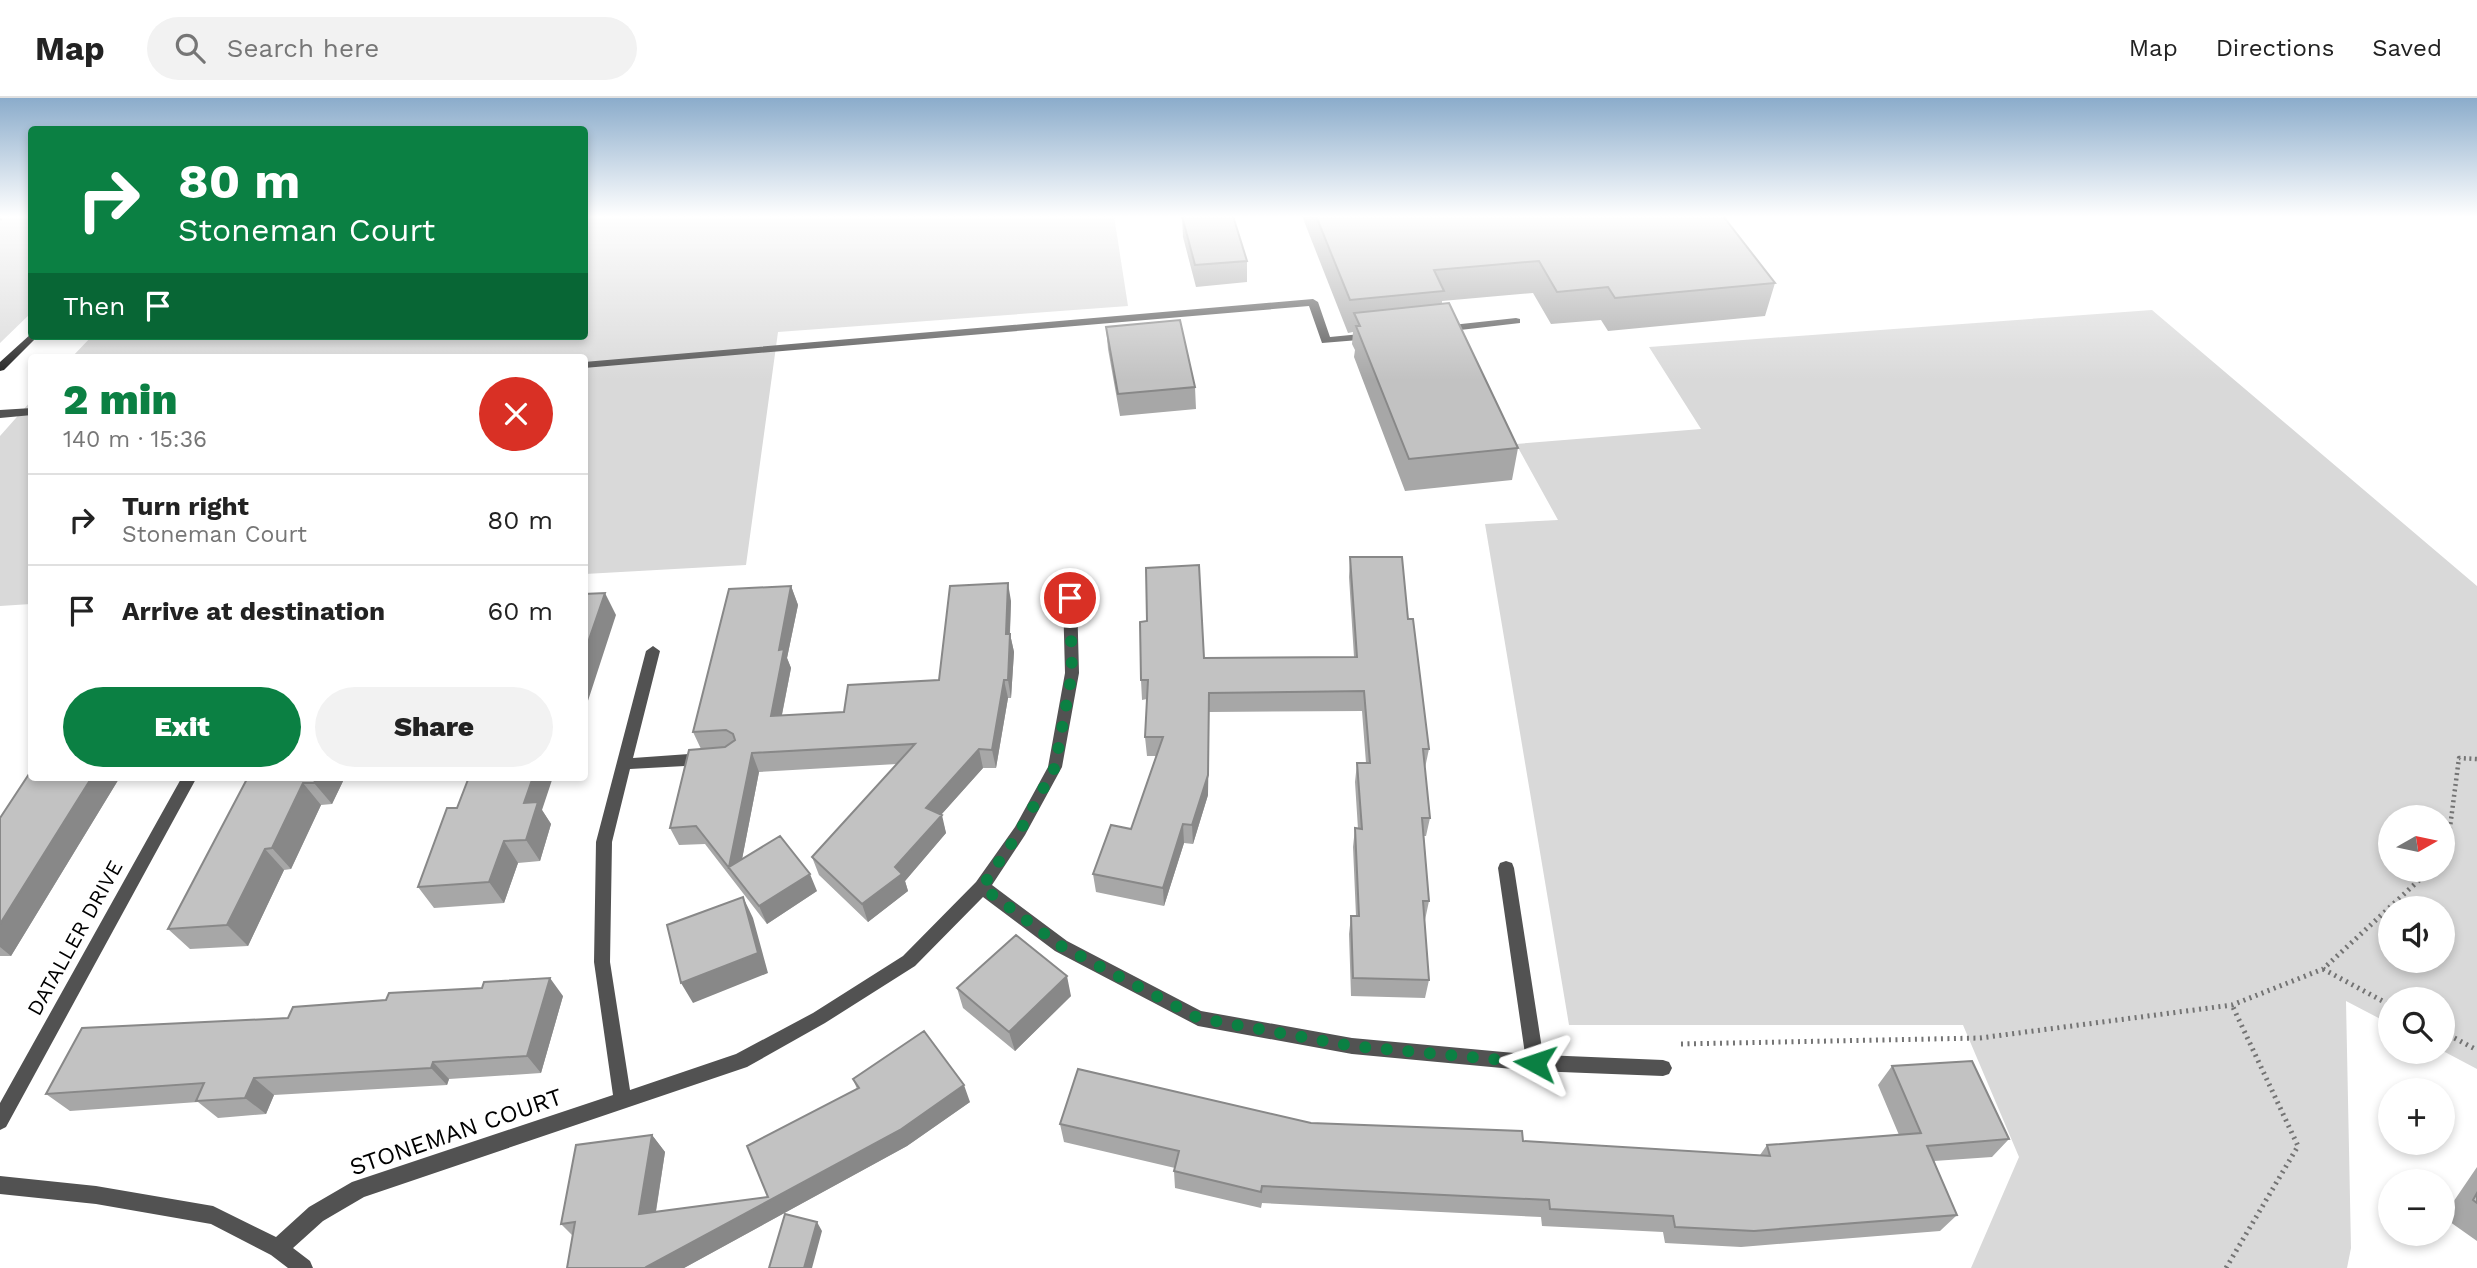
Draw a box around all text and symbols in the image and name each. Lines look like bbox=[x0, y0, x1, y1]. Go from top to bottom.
search box bbox=[147, 17, 637, 80]
text: Map bbox=[35, 29, 105, 68]
icon: search bbox=[171, 29, 209, 67]
text: Search here bbox=[227, 33, 379, 63]
text: Map bbox=[2129, 34, 2178, 62]
text: Directions bbox=[2216, 34, 2334, 62]
text: Saved bbox=[2372, 34, 2442, 62]
text: 80 m bbox=[178, 152, 300, 210]
icon: right bbox=[63, 154, 154, 245]
text: Stoneman Court bbox=[178, 211, 435, 249]
icon: arrive bbox=[139, 287, 177, 325]
text: Then bbox=[63, 291, 125, 321]
text: 2 min bbox=[63, 375, 177, 424]
button: close bbox=[479, 377, 553, 451]
text: 140 m · 15:36 bbox=[63, 426, 207, 453]
text: Turn right bbox=[122, 491, 249, 521]
icon: right bbox=[63, 501, 101, 539]
text: 80 m bbox=[487, 505, 553, 535]
text: Stoneman Court bbox=[122, 521, 307, 548]
pin bbox=[1040, 568, 1100, 628]
icon: arrive bbox=[1051, 579, 1089, 617]
icon: arrive bbox=[63, 592, 101, 630]
text: Arrive at destination bbox=[122, 596, 385, 626]
text: 60 m bbox=[487, 596, 553, 626]
button: Exit bbox=[63, 687, 301, 767]
button: Share bbox=[315, 687, 553, 767]
north arrow bbox=[2378, 805, 2455, 882]
map controls bbox=[2378, 805, 2455, 1246]
street label: DATALLER DRIVE bbox=[22, 856, 127, 1020]
button: sound bbox=[2378, 896, 2455, 973]
button: search bbox=[2378, 987, 2455, 1064]
position arrow bbox=[1498, 1026, 1572, 1100]
button: + bbox=[2378, 1078, 2455, 1155]
street label: STONEMAN COURT bbox=[346, 1082, 566, 1182]
button: − bbox=[2378, 1169, 2455, 1246]

